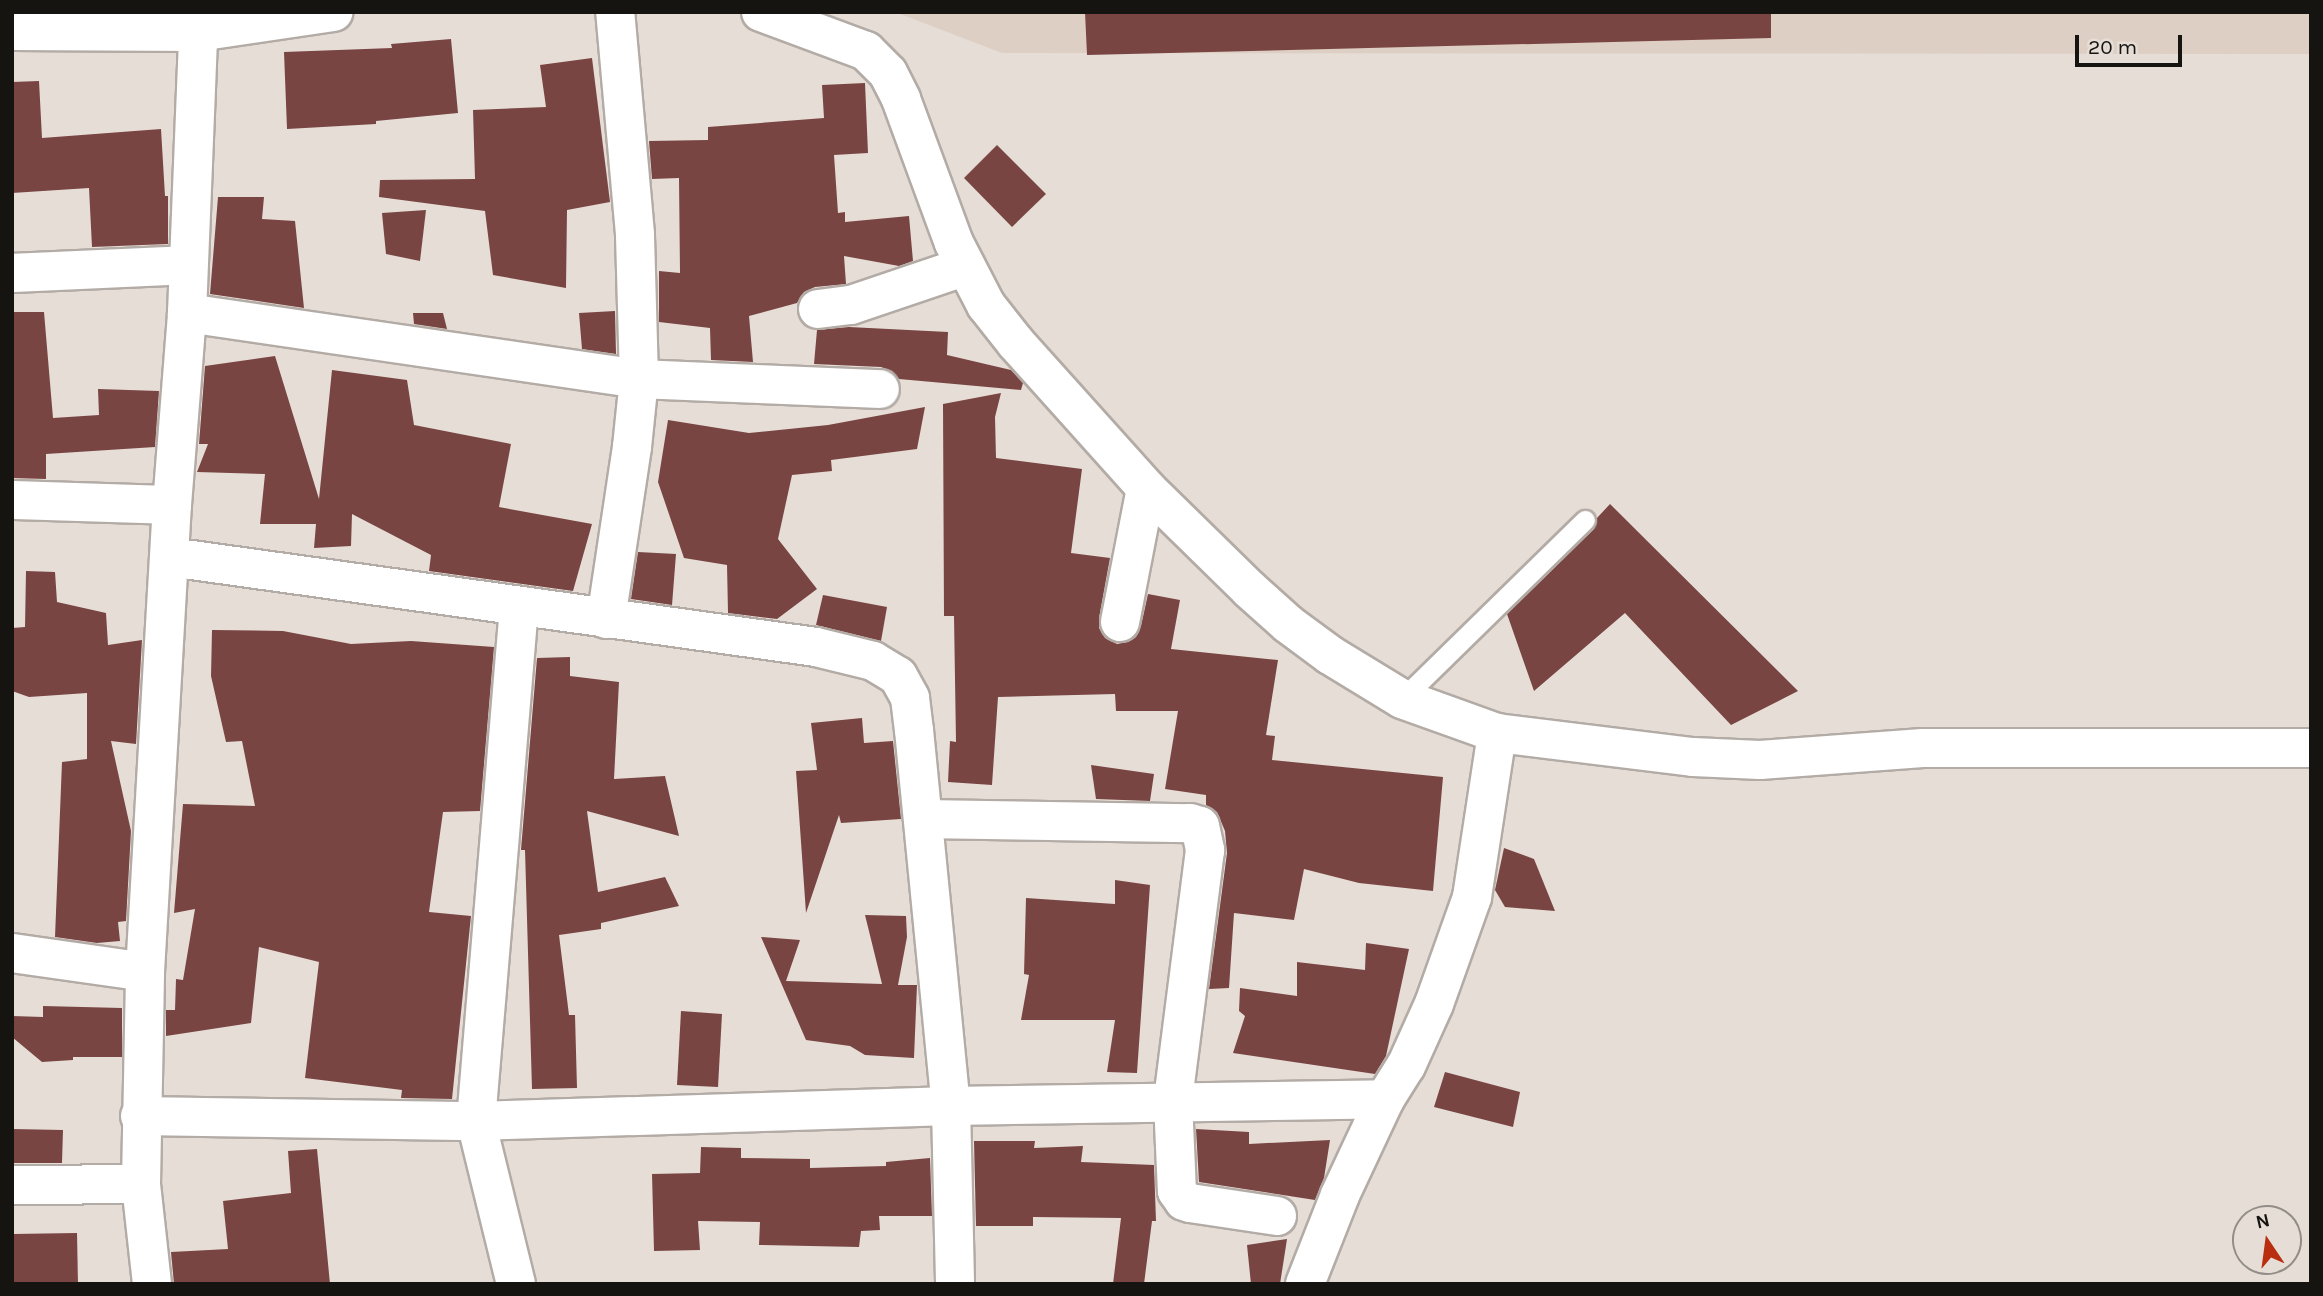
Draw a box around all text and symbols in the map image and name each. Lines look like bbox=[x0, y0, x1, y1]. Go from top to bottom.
scale bar bbox=[2078, 21, 2185, 65]
text: 20 m bbox=[2088, 35, 2137, 59]
north arrow bbox=[2232, 1205, 2302, 1275]
text: N bbox=[2254, 1209, 2272, 1234]

